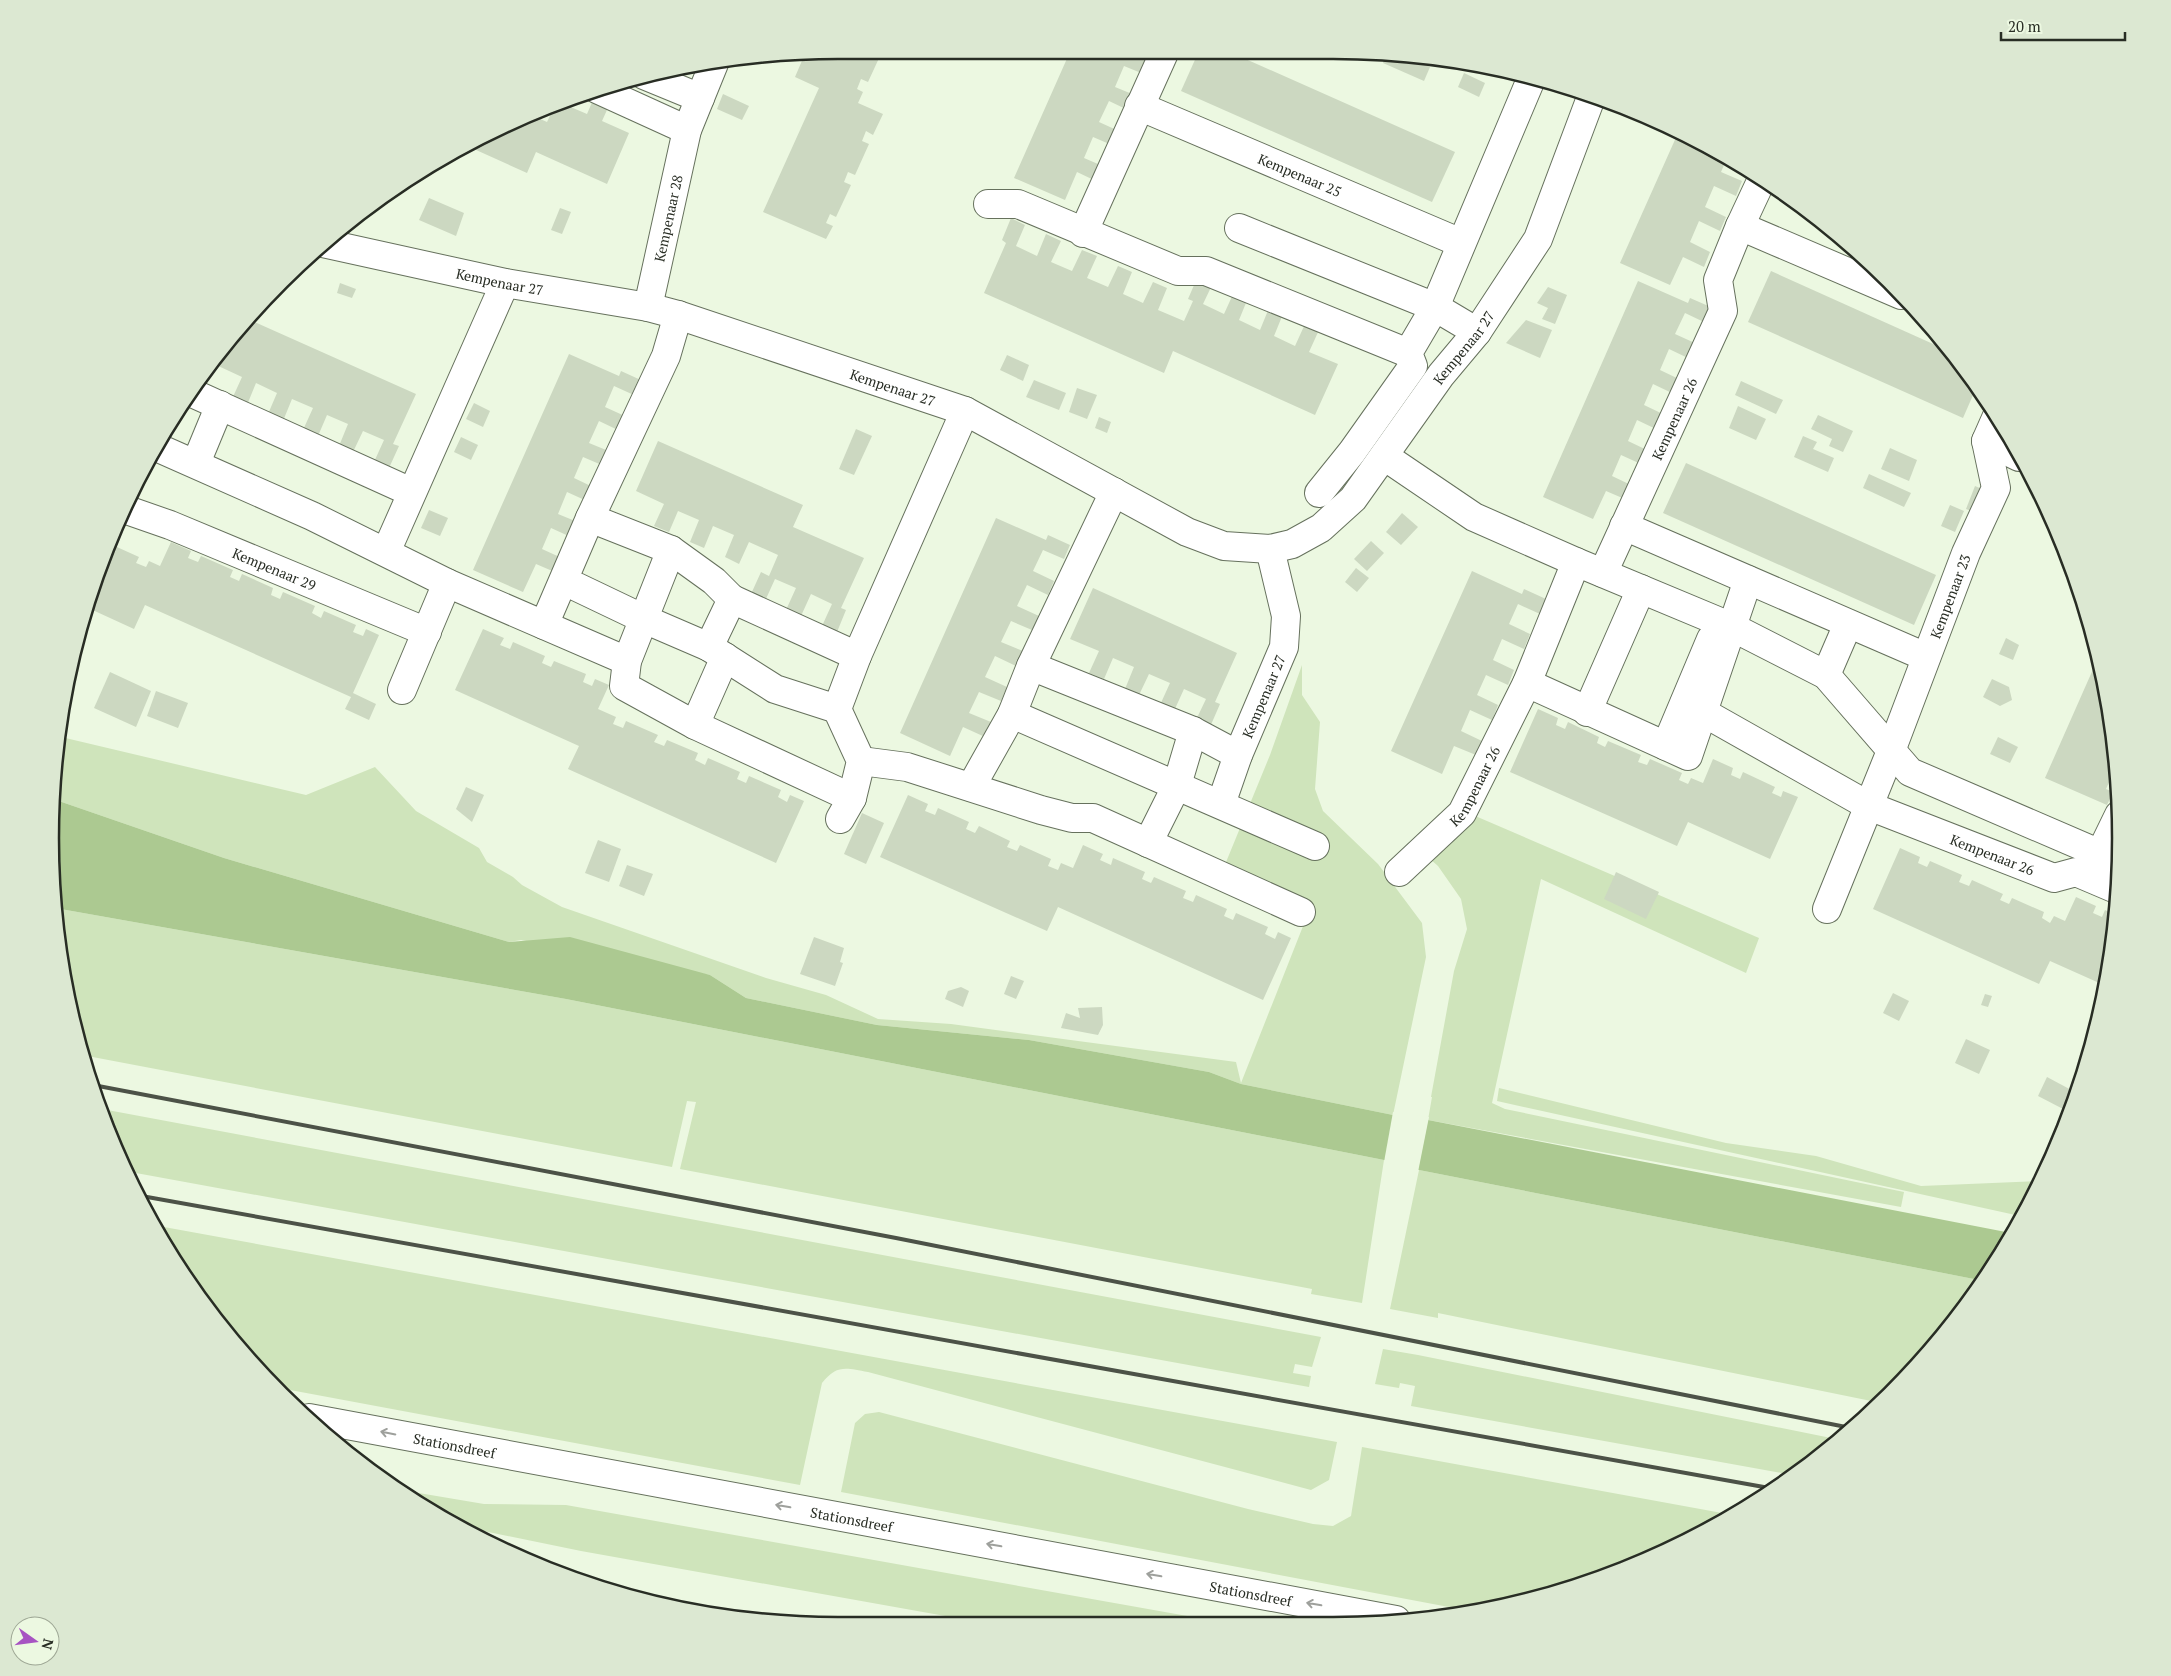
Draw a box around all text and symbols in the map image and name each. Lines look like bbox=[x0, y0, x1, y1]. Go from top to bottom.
scale bar bbox=[2001, 10, 2125, 42]
text: 20 m bbox=[2008, 16, 2041, 36]
street label: Kempenaar 25 bbox=[1255, 148, 1345, 201]
street label: Kempenaar 28 bbox=[649, 173, 686, 263]
street label: Kempenaar 27 bbox=[454, 263, 545, 299]
street label: Kempenaar 27 bbox=[1428, 307, 1498, 388]
street label: Kempenaar 27 bbox=[848, 364, 938, 410]
street label: Kempenaar 26 bbox=[1647, 374, 1701, 463]
street label: Kempenaar 29 bbox=[230, 543, 319, 594]
street label: Kempenaar 23 bbox=[1925, 551, 1974, 641]
street label: Kempenaar 27 bbox=[1237, 651, 1289, 741]
street label: Kempenaar 26 bbox=[1445, 742, 1504, 830]
street label: Kempenaar 26 bbox=[1948, 829, 2038, 879]
one-way arrow bbox=[380, 1428, 396, 1437]
street label: Stationsdreef bbox=[412, 1428, 498, 1462]
one-way arrow bbox=[775, 1501, 791, 1511]
street label: Stationsdreef bbox=[809, 1502, 896, 1536]
one-way arrow bbox=[987, 1540, 1003, 1550]
one-way arrow bbox=[1146, 1569, 1162, 1579]
street label: Stationsdreef bbox=[1208, 1576, 1295, 1610]
one-way arrow bbox=[1306, 1599, 1322, 1609]
north arrow bbox=[10, 1616, 60, 1666]
text: N bbox=[38, 1637, 59, 1652]

